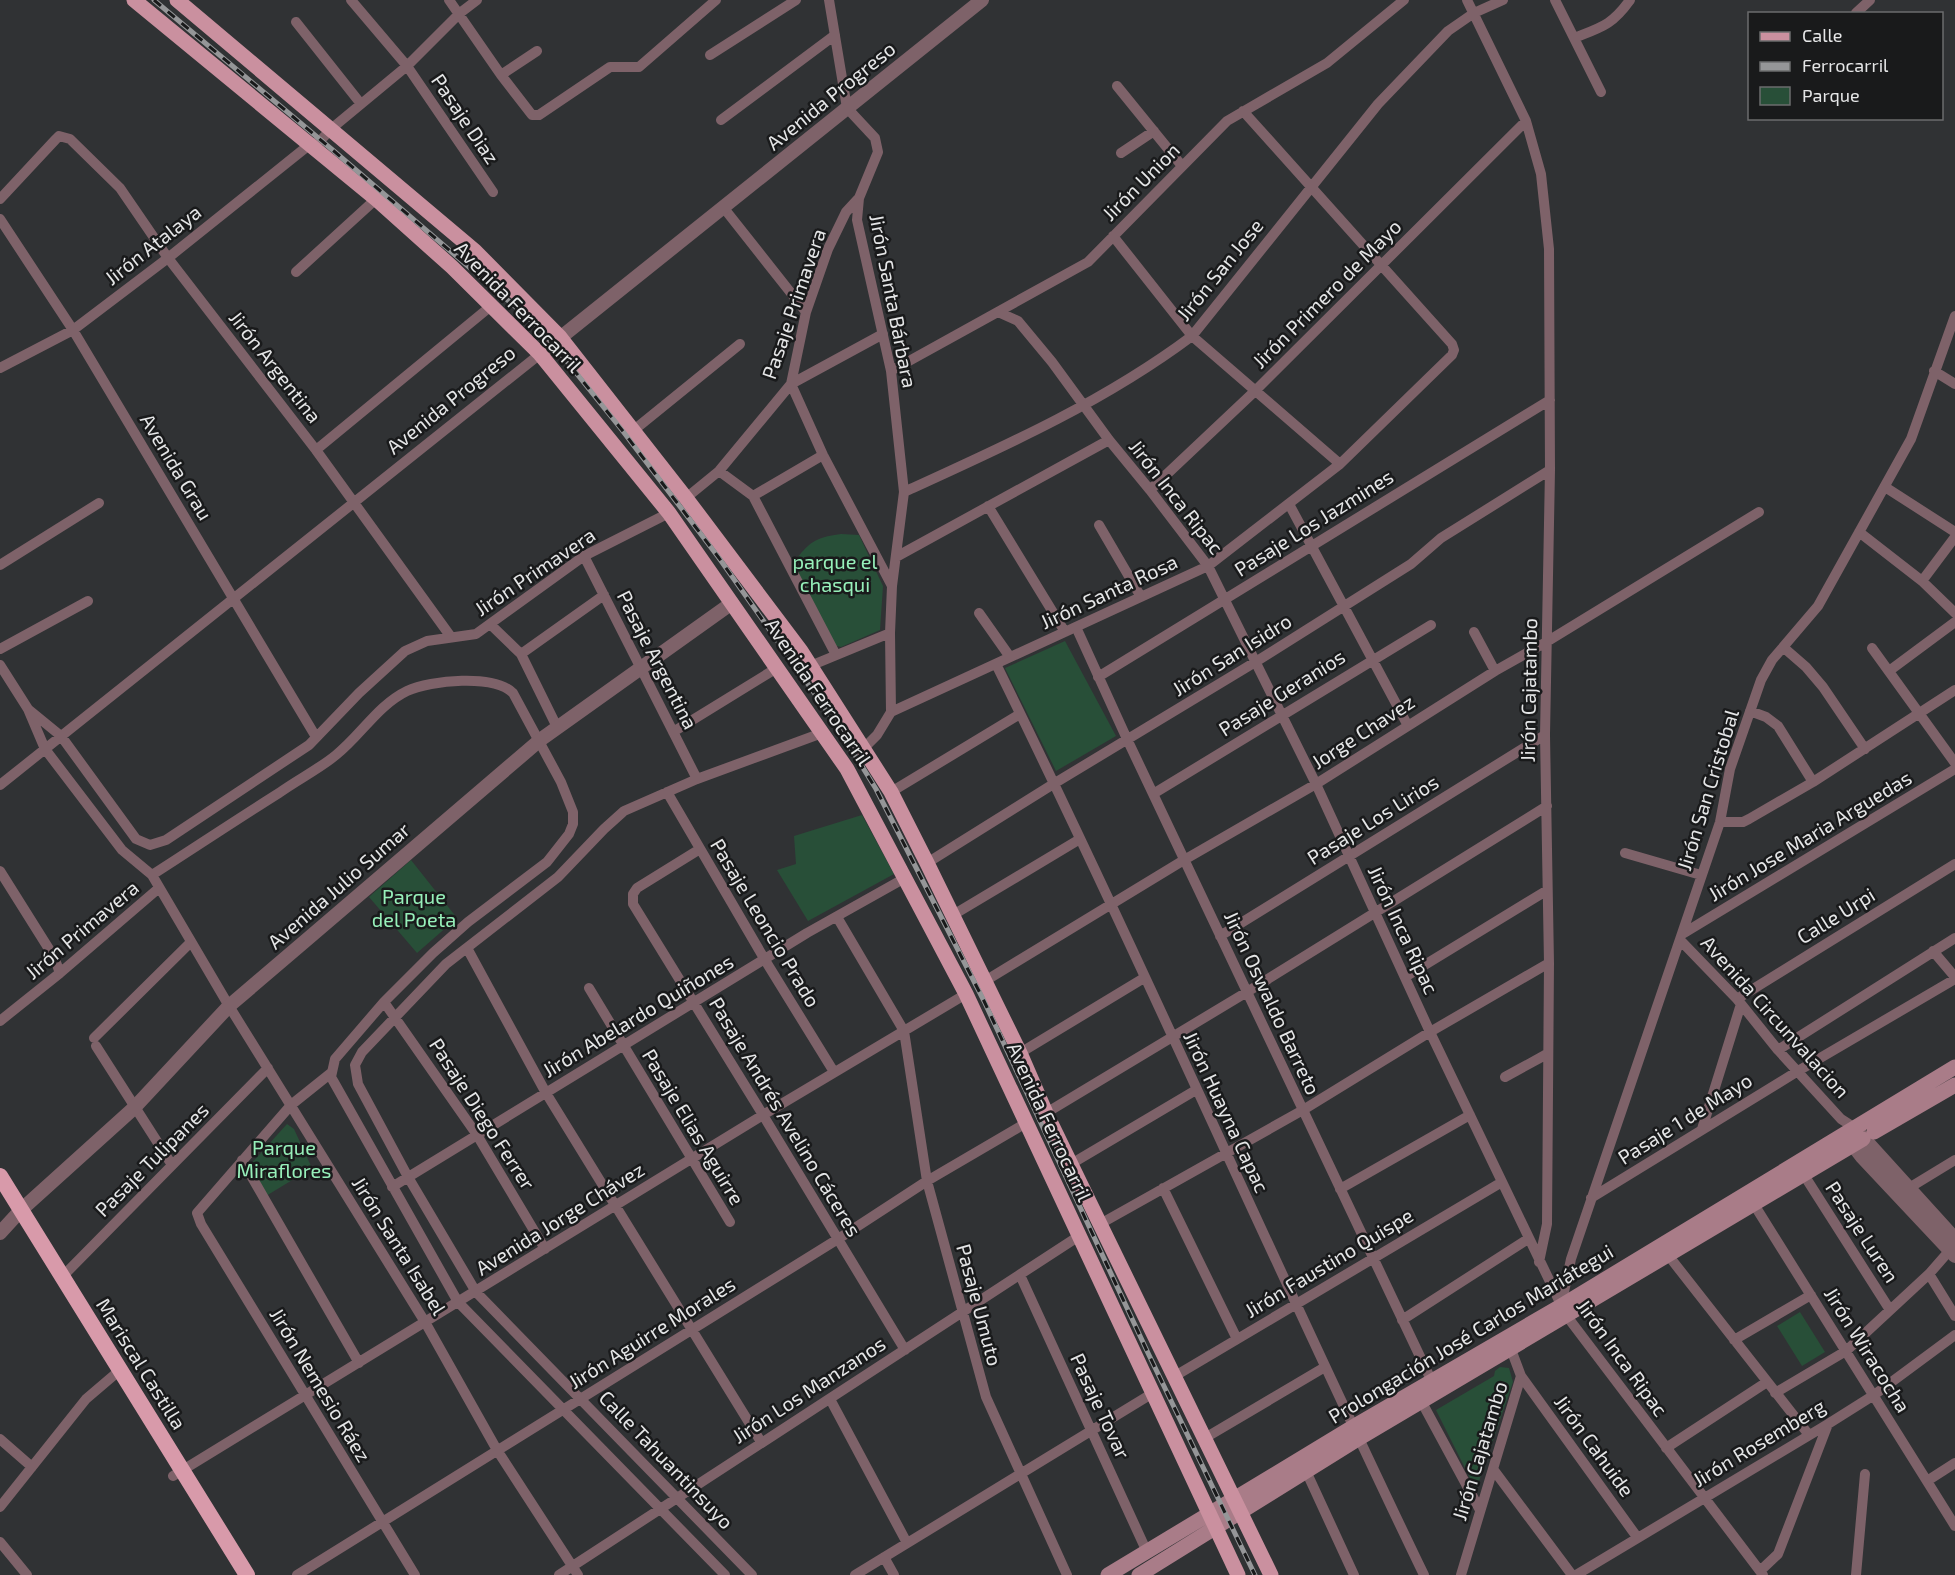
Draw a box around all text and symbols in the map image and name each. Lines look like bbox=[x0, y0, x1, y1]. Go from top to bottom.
legend bbox=[1748, 12, 1943, 120]
text: Calle bbox=[1802, 24, 1843, 46]
street label: Avenida Progreso bbox=[761, 36, 900, 155]
text: Ferrocarril bbox=[1802, 54, 1889, 76]
street label: Pasaje Diaz bbox=[427, 69, 505, 168]
text: Parque bbox=[1802, 84, 1860, 106]
street label: Jirón Union bbox=[1097, 138, 1184, 225]
street label: Jirón Atalaya bbox=[99, 199, 205, 289]
street label: Jirón Santa Bárbara bbox=[865, 212, 923, 390]
street label: Jirón San Jose bbox=[1171, 214, 1268, 325]
street label: Jirón Primero de Mayo bbox=[1247, 214, 1406, 373]
street label: Pasaje Primavera bbox=[756, 225, 830, 382]
street label: Avenida Ferrocarril bbox=[450, 236, 587, 377]
street label: Jirón Argentina bbox=[225, 306, 327, 427]
street label: Avenida Progreso bbox=[381, 340, 520, 459]
street label: Avenida Grau bbox=[136, 409, 218, 524]
street label: Jirón Inca Ripac bbox=[1125, 434, 1229, 559]
street label: Pasaje Los Jazmines bbox=[1230, 464, 1397, 581]
street label: Jirón Primavera bbox=[470, 522, 599, 620]
park label: parque el chasqui bbox=[792, 549, 878, 596]
street label: Jirón Santa Rosa bbox=[1036, 549, 1181, 633]
street label: Pasaje Argentina bbox=[613, 586, 703, 733]
street label: Jirón San Isidro bbox=[1167, 608, 1296, 700]
street label: Avenida Ferrocarril bbox=[761, 613, 877, 770]
street label: Jirón Cajatambo bbox=[1515, 618, 1541, 762]
street label: Pasaje Geranios bbox=[1214, 644, 1349, 741]
street label: Jorge Chavez bbox=[1307, 689, 1418, 773]
street label: Jirón San Cristobal bbox=[1671, 706, 1743, 873]
street label: Jirón Jose Maria Arguedas bbox=[1704, 765, 1915, 905]
street label: Pasaje Los Lirios bbox=[1303, 769, 1442, 869]
street label: Avenida Julio Sumar bbox=[262, 817, 414, 953]
street label: Pasaje Leoncio Prado bbox=[706, 834, 826, 1011]
street label: Jirón Inca Ripac bbox=[1364, 862, 1444, 998]
street label: Jirón Primavera bbox=[20, 875, 143, 984]
street label: Calle Urpi bbox=[1792, 882, 1879, 948]
park label: Parque del Poeta bbox=[372, 884, 456, 931]
street label: Jirón Oswaldo Barreto bbox=[1220, 907, 1326, 1098]
street label: Avenida Circunvalacion bbox=[1697, 930, 1855, 1102]
street label: Jirón Abelardo Quiñones bbox=[538, 949, 737, 1082]
street label: Pasaje Andrés Avelino Cáceres bbox=[705, 993, 867, 1240]
street label: Jirón Huayna Capac bbox=[1179, 1027, 1275, 1196]
street label: Pasaje Diego Ferrer bbox=[425, 1033, 541, 1194]
street label: Avenida Ferrocarril bbox=[1003, 1038, 1097, 1205]
street label: Pasaje Elias Aguirre bbox=[638, 1044, 750, 1209]
street label: Pasaje 1 de Mayo bbox=[1613, 1067, 1756, 1169]
street label: Pasaje Tulipanes bbox=[89, 1097, 213, 1221]
park label: Parque Miraflores bbox=[237, 1135, 331, 1182]
street label: Avenida Jorge Chávez bbox=[471, 1157, 648, 1280]
street label: Jirón Santa Isabel bbox=[348, 1172, 452, 1319]
street label: Pasaje Luren bbox=[1821, 1176, 1904, 1287]
street label: Jirón Faustino Quispe bbox=[1240, 1202, 1417, 1322]
street label: Prolongación José Carlos Mariátegui bbox=[1324, 1238, 1617, 1428]
street label: Pasaje Umuto bbox=[952, 1241, 1008, 1368]
street label: Jirón Aguirre Morales bbox=[564, 1271, 739, 1393]
street label: Jirón Wiracocha bbox=[1820, 1282, 1916, 1416]
street label: Mariscal Castilla bbox=[92, 1293, 192, 1434]
street label: Jirón Inca Ripac bbox=[1572, 1294, 1673, 1421]
street label: Jirón Nemesio Ráez bbox=[265, 1303, 376, 1466]
street label: Jirón Los Manzanos bbox=[727, 1331, 889, 1448]
street label: Pasaje Tovar bbox=[1066, 1349, 1136, 1462]
street label: Jirón Cajatambo bbox=[1446, 1378, 1512, 1523]
street label: Calle Tahuantinsuyo bbox=[595, 1385, 739, 1533]
street label: Jirón Cahuide bbox=[1550, 1390, 1640, 1501]
street label: Jirón Rosemberg bbox=[1688, 1393, 1829, 1491]

